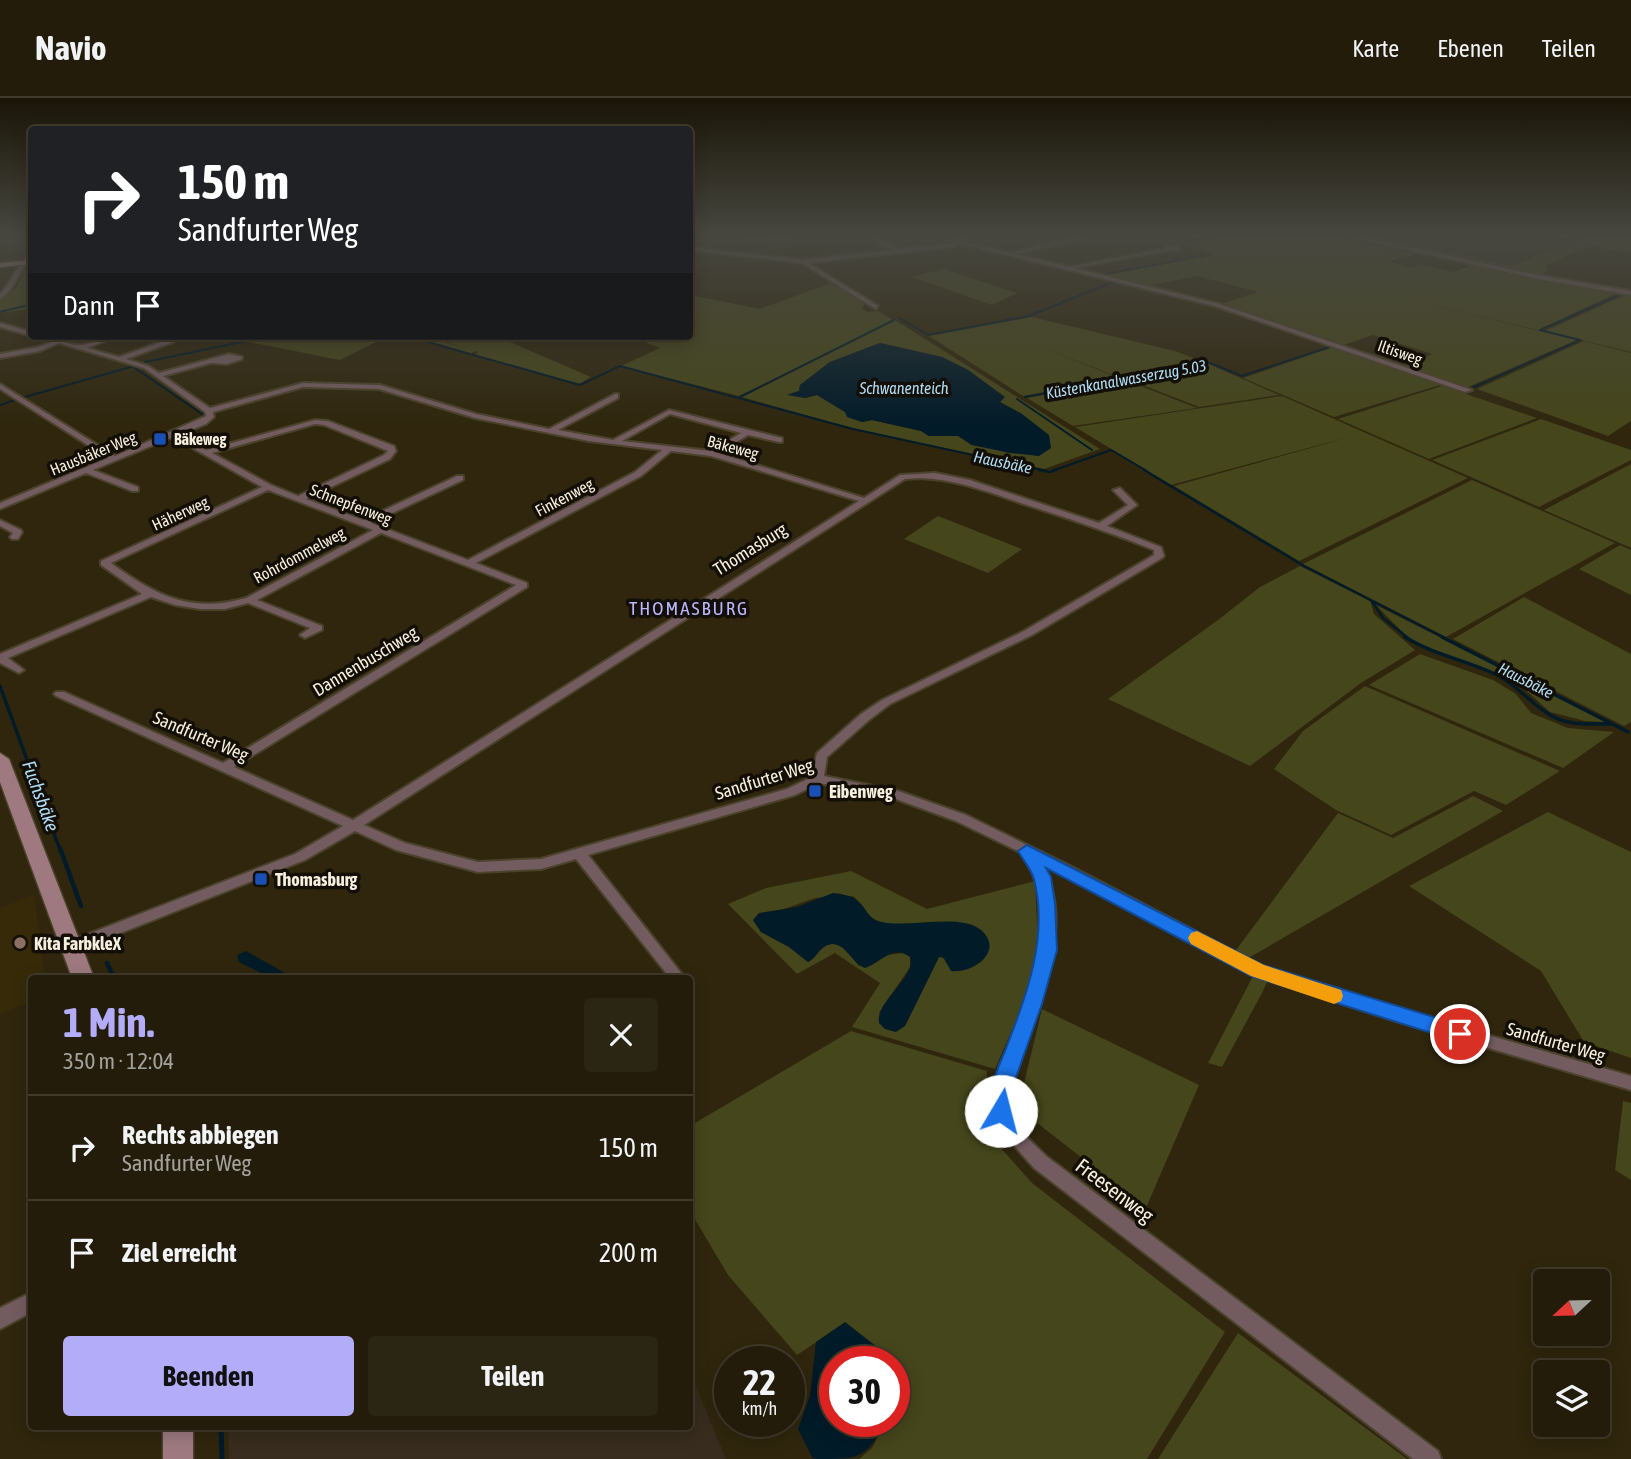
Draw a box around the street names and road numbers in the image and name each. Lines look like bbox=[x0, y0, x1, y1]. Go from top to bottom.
street label: Iltisweg bbox=[1375, 336, 1425, 369]
street label: Hausbäker Weg bbox=[47, 428, 139, 479]
street label: Bäkeweg bbox=[705, 432, 761, 463]
street label: Finkenweg bbox=[532, 474, 597, 521]
street label: Schnepfenweg bbox=[307, 480, 394, 529]
street label: Häherweg bbox=[149, 492, 212, 535]
street label: Thomasburg bbox=[710, 518, 791, 580]
street label: Rohrdommelweg bbox=[250, 523, 348, 588]
street label: Dannenbuschweg bbox=[309, 621, 421, 700]
street label: Sandfurter Weg bbox=[150, 707, 252, 766]
street label: Sandfurter Weg bbox=[712, 754, 816, 804]
street label: Sandfurter Weg bbox=[1504, 1018, 1608, 1066]
street label: Freesenweg bbox=[1071, 1153, 1159, 1227]

